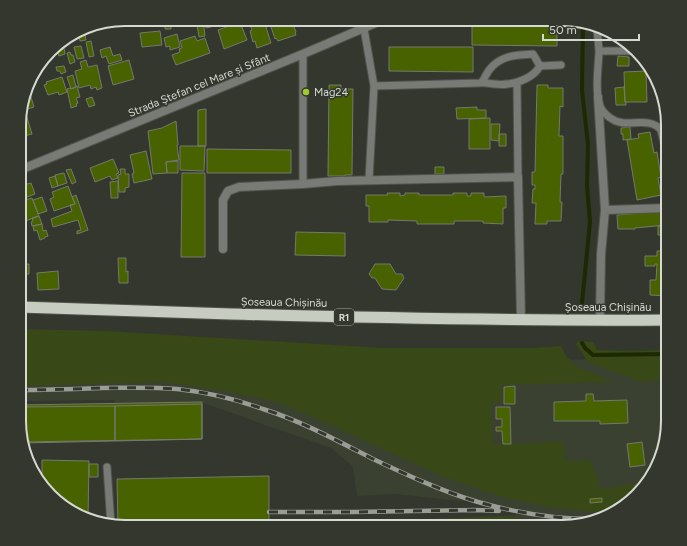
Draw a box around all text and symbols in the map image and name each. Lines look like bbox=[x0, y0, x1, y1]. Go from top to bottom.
scale bar bbox=[543, 16, 639, 42]
text: 50 m bbox=[549, 23, 577, 37]
street label: Strada Ștefan cel Mare și Sfânt bbox=[126, 51, 272, 120]
place label: Mag24 bbox=[314, 86, 349, 99]
marker: Mag24 bbox=[301, 87, 311, 97]
street label: Șoseaua Chișinău bbox=[241, 295, 327, 310]
street label: Șoseaua Chișinău bbox=[565, 301, 651, 314]
road number: R1 bbox=[334, 309, 354, 325]

